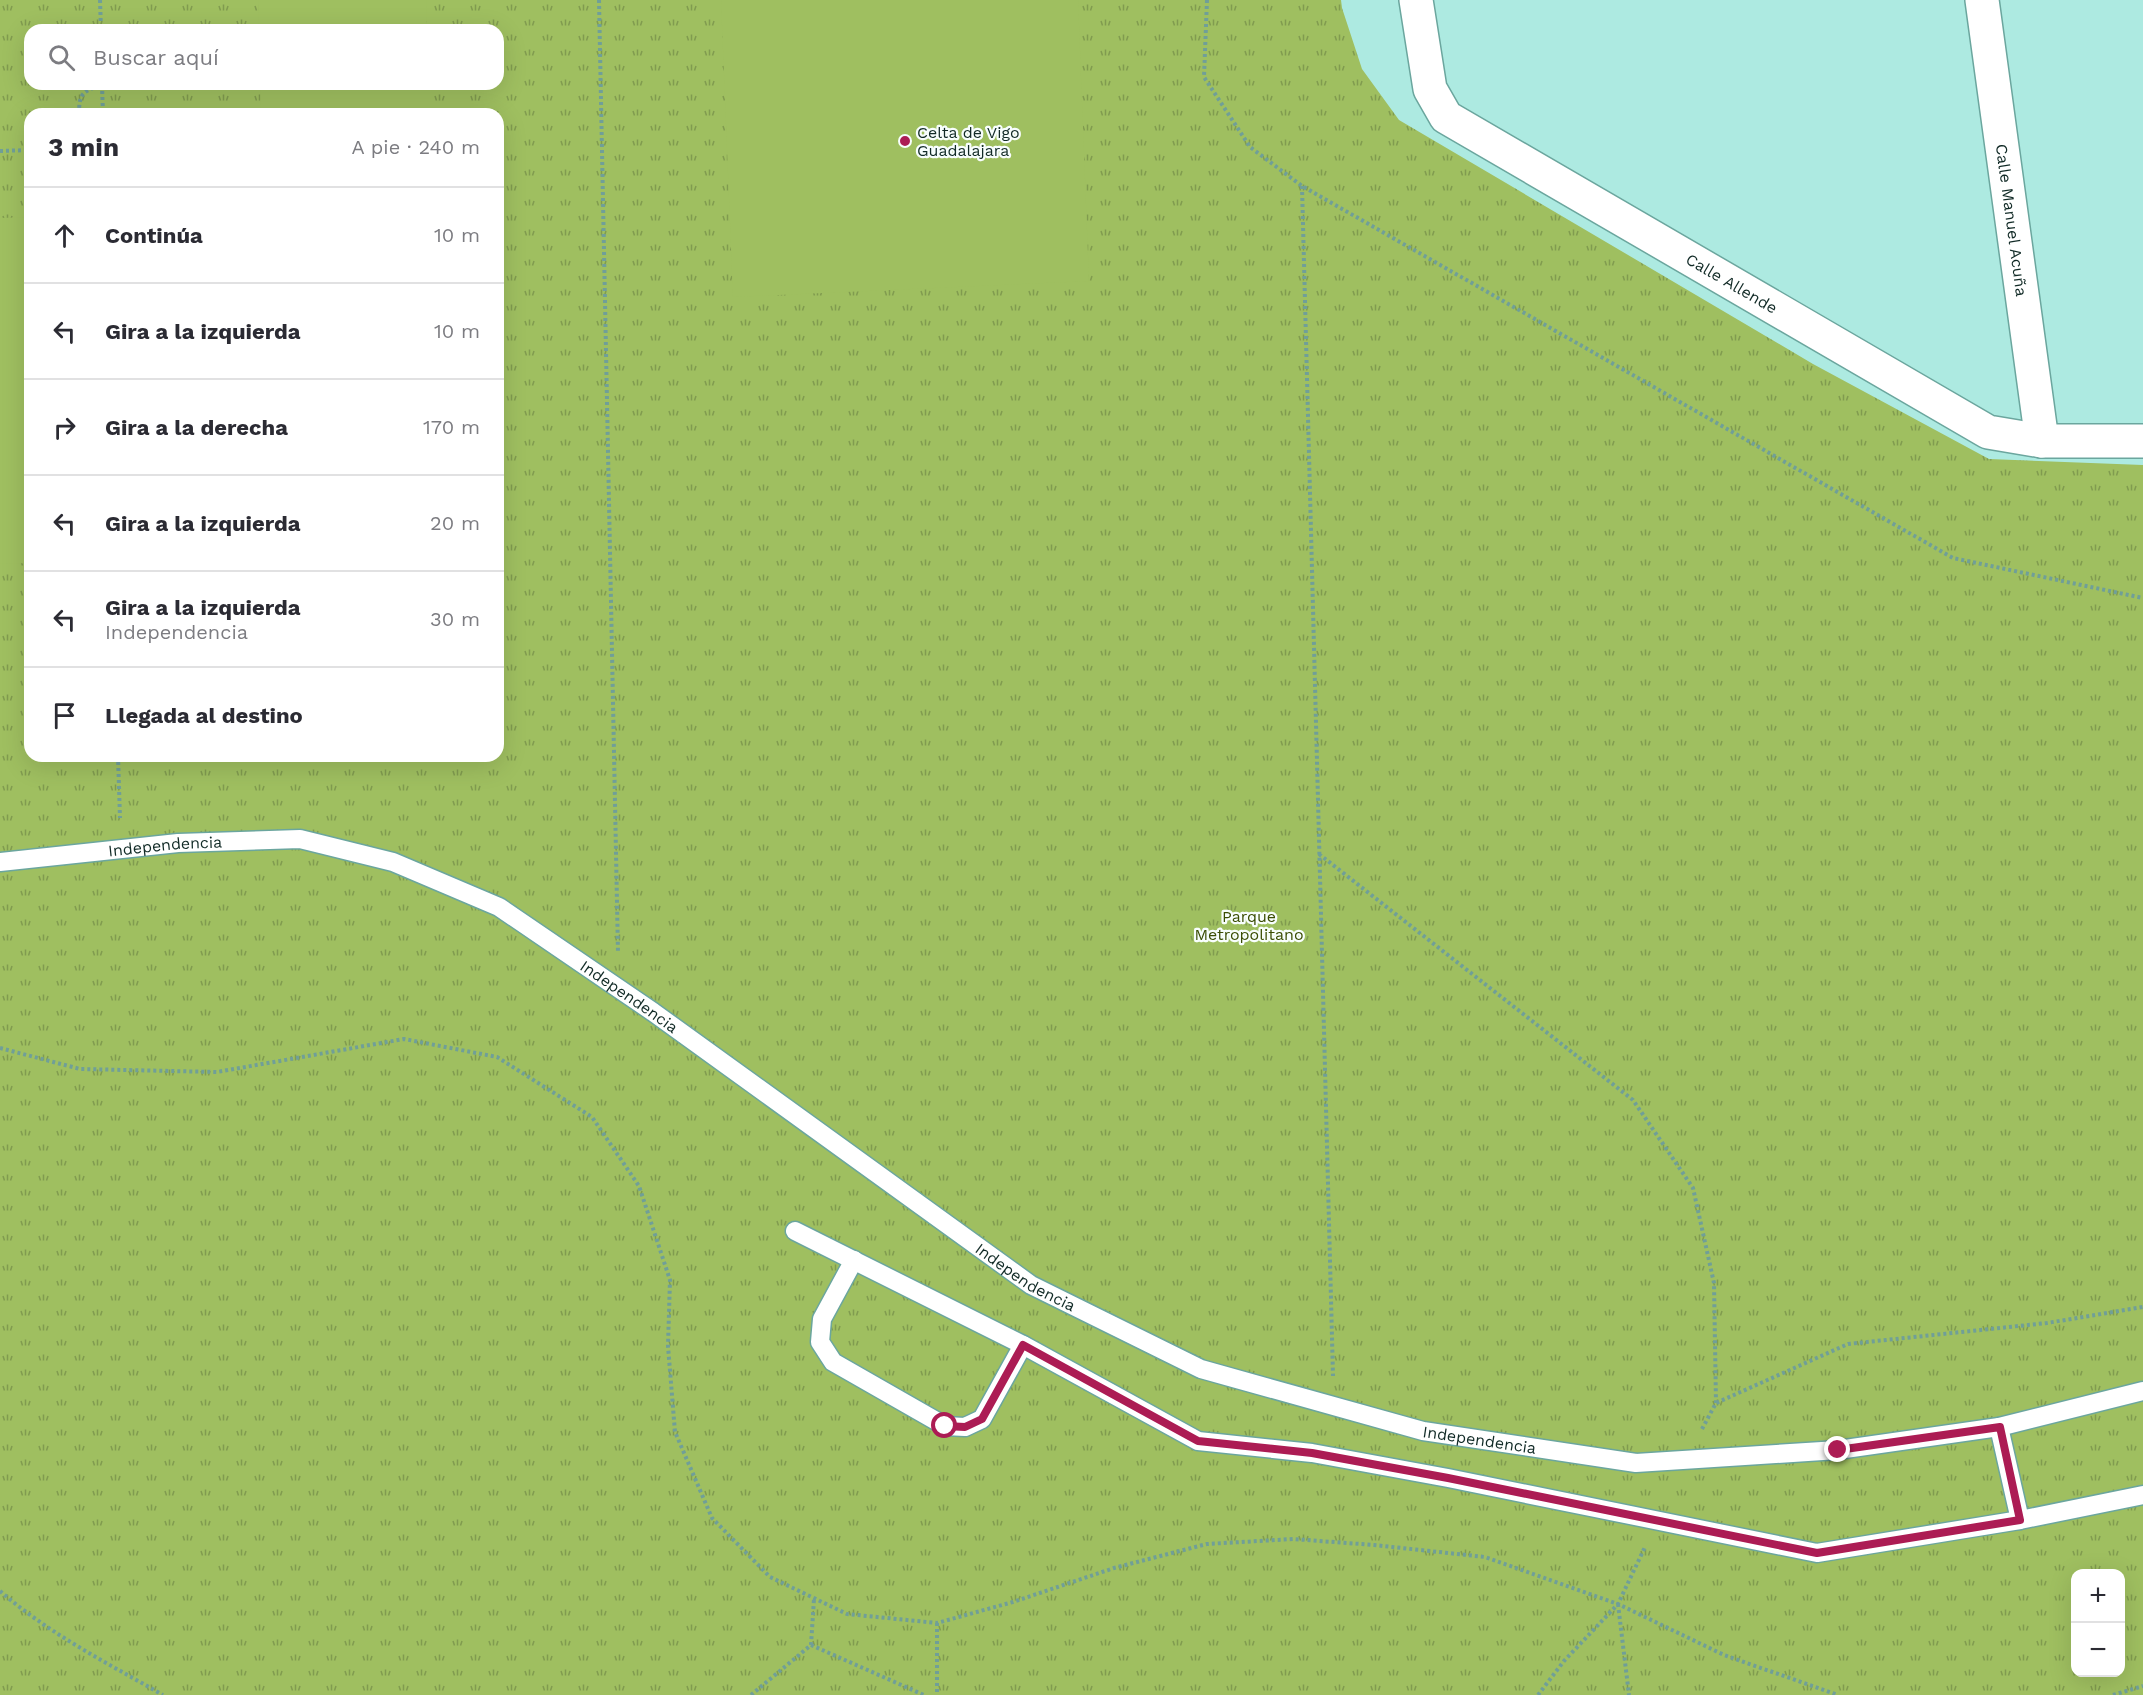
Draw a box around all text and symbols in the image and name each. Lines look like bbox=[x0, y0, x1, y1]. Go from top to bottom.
search box bbox=[24, 24, 504, 90]
icon: search bbox=[45, 41, 78, 74]
text: Buscar aquí bbox=[93, 45, 219, 70]
place label: Celta de Vigo Guadalajara bbox=[917, 123, 1020, 160]
text: 3 min bbox=[48, 132, 119, 162]
marker: Celta de Vigo Guadalajara bbox=[898, 134, 912, 148]
text: A pie · 240 m bbox=[352, 135, 480, 159]
street label: Calle Manuel Acuña bbox=[1992, 143, 2032, 297]
icon: ahead bbox=[48, 219, 81, 252]
text: Continúa bbox=[105, 223, 203, 248]
text: 10 m bbox=[434, 223, 480, 247]
street label: Calle Allende bbox=[1683, 249, 1781, 317]
icon: left bbox=[48, 315, 81, 348]
text: Gira a la izquierda bbox=[105, 319, 301, 344]
text: 10 m bbox=[434, 319, 480, 343]
icon: right bbox=[48, 411, 81, 444]
text: Gira a la derecha bbox=[105, 415, 288, 440]
text: 170 m bbox=[423, 415, 480, 439]
icon: left bbox=[48, 507, 81, 540]
text: Gira a la izquierda bbox=[105, 511, 301, 536]
text: 20 m bbox=[430, 511, 480, 535]
text: Gira a la izquierda bbox=[105, 595, 301, 620]
icon: left bbox=[48, 603, 81, 636]
text: 30 m bbox=[430, 607, 480, 631]
text: Independencia bbox=[105, 620, 248, 644]
icon: arrive bbox=[48, 699, 81, 732]
text: Llegada al destino bbox=[105, 703, 303, 728]
street label: Independencia bbox=[107, 832, 223, 860]
park label: Parque Metropolitano bbox=[1194, 907, 1304, 944]
street label: Independencia bbox=[577, 956, 682, 1037]
street label: Independencia bbox=[972, 1239, 1079, 1315]
route start bbox=[931, 1412, 957, 1438]
street label: Independencia bbox=[1422, 1422, 1538, 1457]
route end bbox=[1824, 1436, 1850, 1462]
map controls bbox=[2071, 1569, 2125, 1677]
button: + bbox=[2071, 1569, 2125, 1623]
button: − bbox=[2071, 1623, 2125, 1677]

